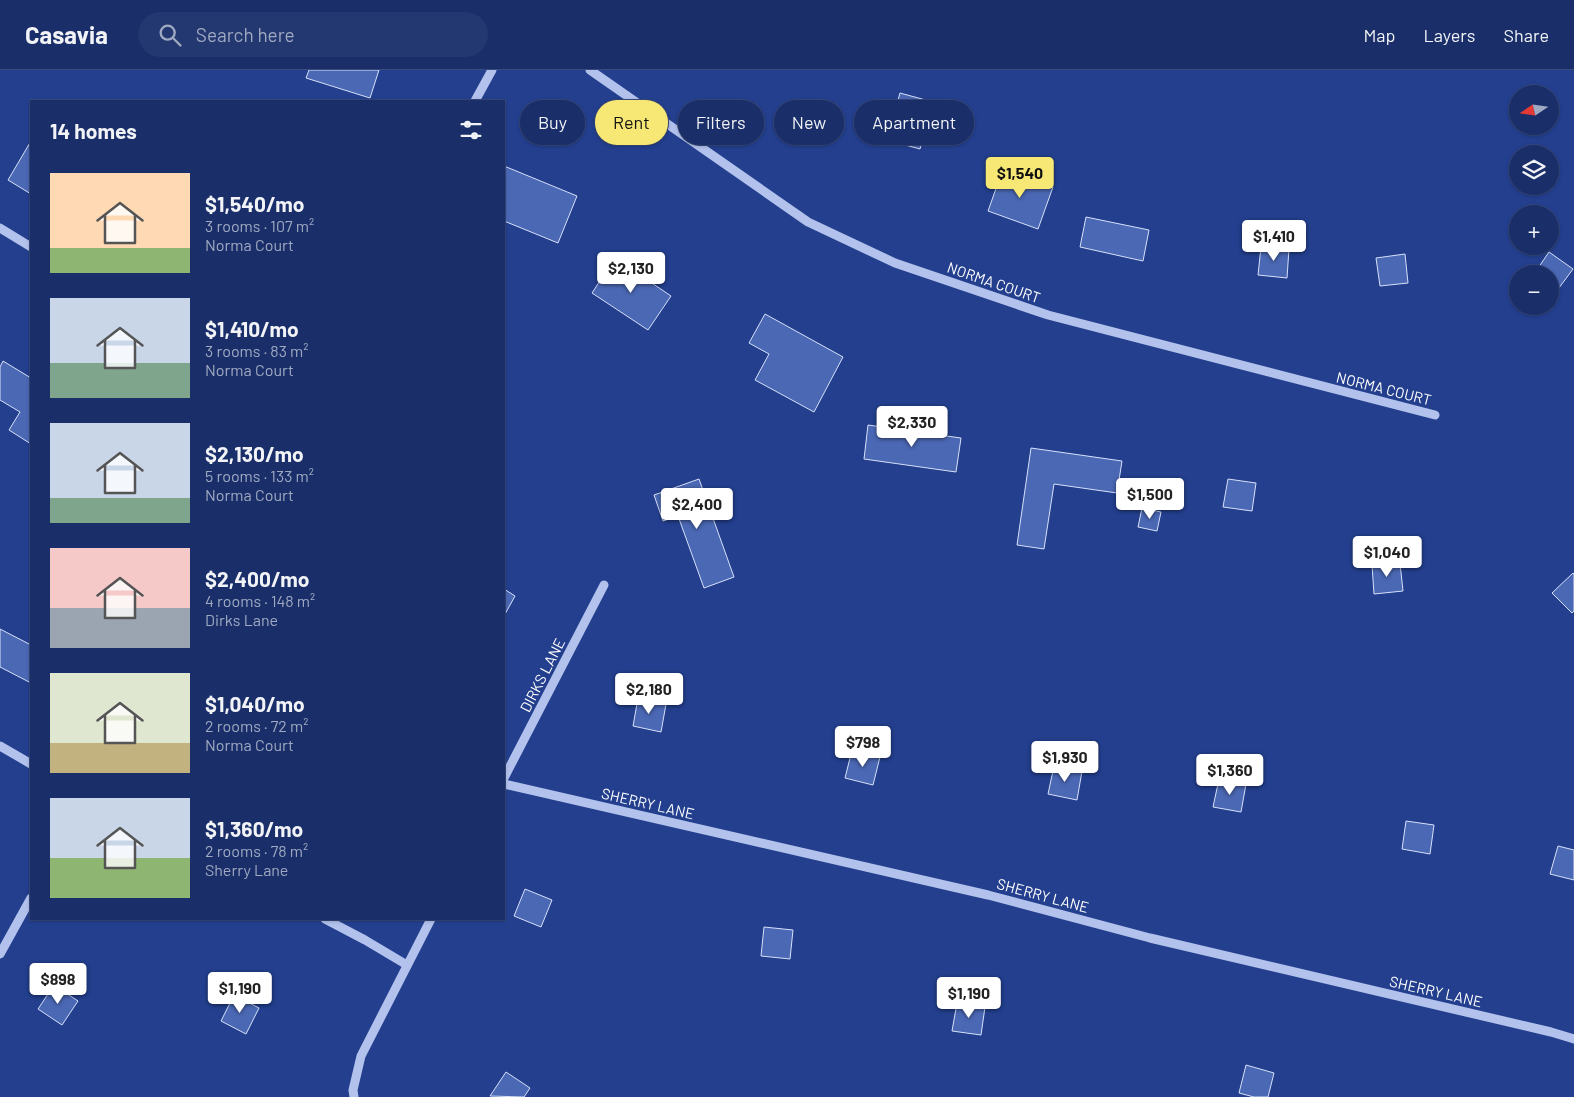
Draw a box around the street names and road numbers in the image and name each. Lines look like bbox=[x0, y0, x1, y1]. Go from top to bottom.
street label: NORMA COURT bbox=[945, 258, 1043, 306]
street label: NORMA COURT bbox=[1335, 367, 1433, 409]
street label: DIRKS LANE bbox=[516, 635, 568, 715]
street label: SHERRY LANE bbox=[600, 784, 696, 822]
street label: SHERRY LANE bbox=[995, 874, 1091, 916]
street label: SHERRY LANE bbox=[1388, 972, 1484, 1010]

